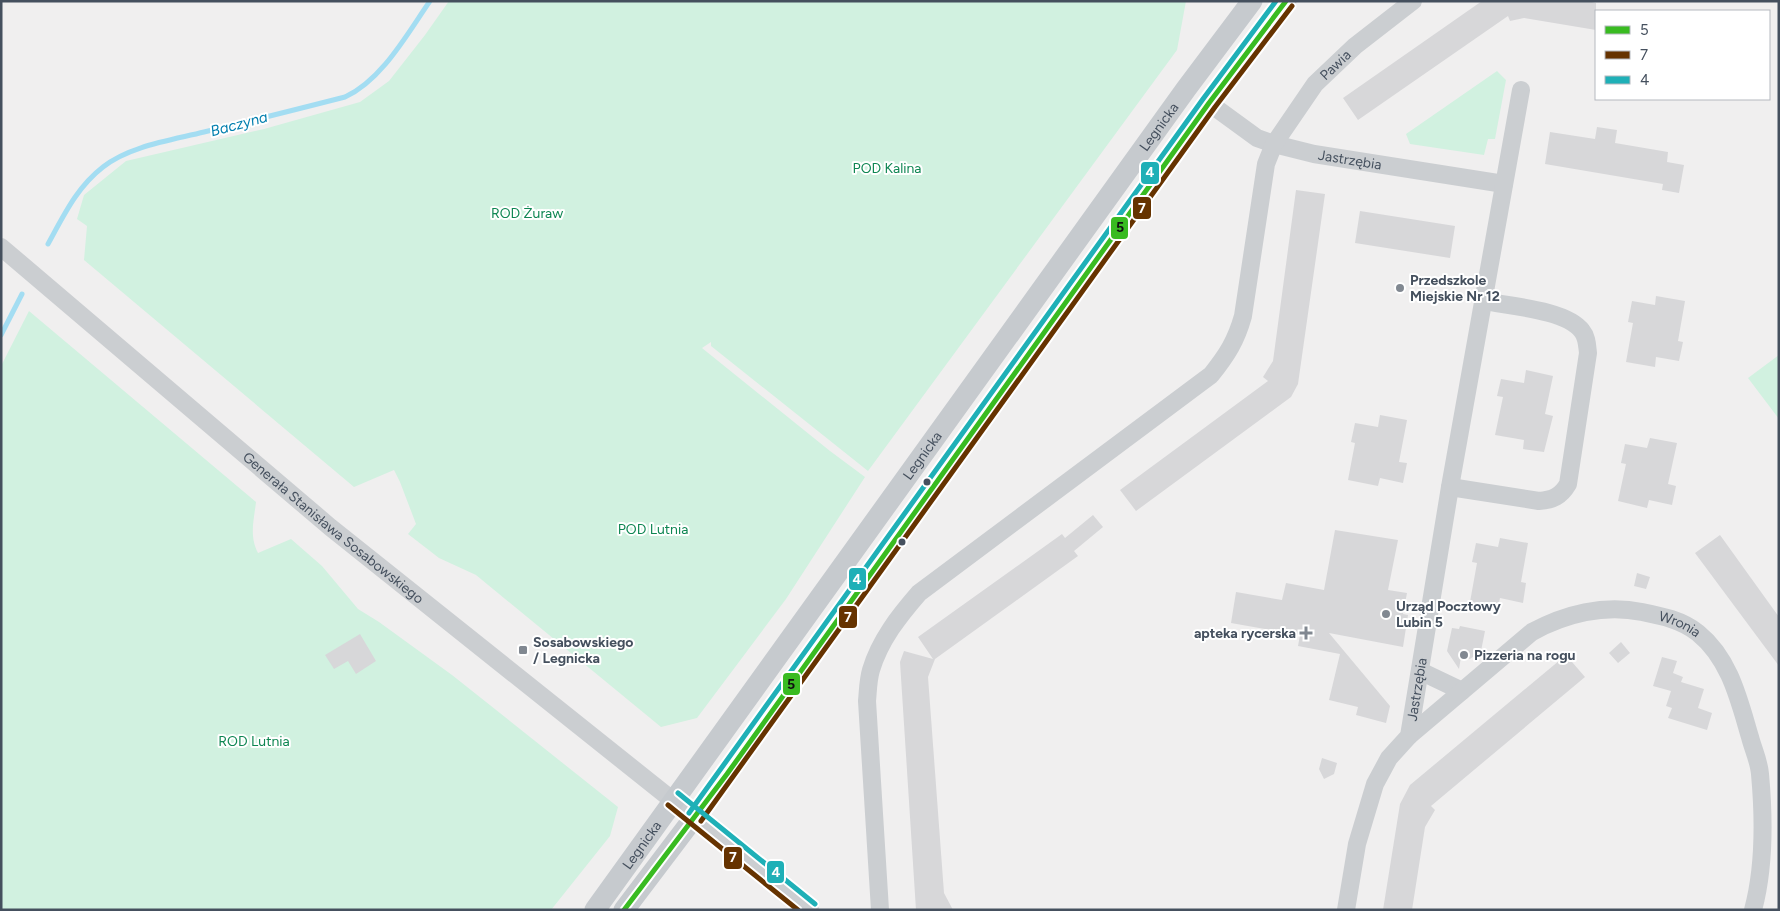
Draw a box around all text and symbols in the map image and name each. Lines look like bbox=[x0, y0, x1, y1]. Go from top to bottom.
legend bbox=[1595, 10, 1770, 100]
text: 5 bbox=[1640, 21, 1649, 39]
street label: Pawia bbox=[1316, 46, 1354, 84]
text: 7 bbox=[1640, 46, 1648, 64]
text: 4 bbox=[1640, 71, 1649, 89]
street label: Legnicka bbox=[1136, 99, 1182, 154]
water label: Baczyna bbox=[208, 108, 270, 140]
street label: Jastrzębia bbox=[1317, 146, 1383, 173]
park label: POD Kalina bbox=[853, 160, 921, 177]
line badge: 4 bbox=[1140, 161, 1160, 185]
text: 4 bbox=[1146, 164, 1155, 181]
line badge: 7 bbox=[1132, 196, 1152, 220]
text: 7 bbox=[1138, 200, 1146, 217]
park label: ROD Żuraw bbox=[491, 205, 563, 222]
line badge: 5 bbox=[1110, 216, 1129, 240]
text: 5 bbox=[1116, 219, 1124, 236]
place label: Przedszkole Miejskie Nr 12 bbox=[1410, 272, 1500, 305]
marker: Przedszkole Miejskie Nr 12 bbox=[1394, 282, 1406, 294]
street label: Legnicka bbox=[899, 428, 945, 483]
street label: Generała Stanisława Sosabowskiego bbox=[239, 448, 427, 607]
unlabelled marker bbox=[922, 477, 932, 487]
park label: POD Lutnia bbox=[618, 521, 688, 538]
unlabelled marker bbox=[897, 537, 907, 547]
line badge: 4 bbox=[848, 567, 867, 591]
text: 4 bbox=[853, 571, 862, 588]
place label: Urząd Pocztowy Lubin 5 bbox=[1396, 598, 1502, 631]
line badge: 7 bbox=[838, 605, 858, 629]
street label: Wronia bbox=[1657, 607, 1704, 641]
marker: Urząd Pocztowy Lubin 5 bbox=[1380, 608, 1392, 620]
text: 7 bbox=[844, 609, 852, 626]
place label: apteka rycerska bbox=[1194, 625, 1296, 642]
marker: apteka rycerska bbox=[1300, 627, 1312, 639]
place label: Sosabowskiego / Legnicka bbox=[533, 634, 634, 667]
marker: Sosabowskiego / Legnicka bbox=[517, 644, 529, 656]
place label: Pizzeria na rogu bbox=[1474, 647, 1576, 664]
marker: Pizzeria na rogu bbox=[1458, 649, 1470, 661]
street label: Jastrzębia bbox=[1403, 656, 1430, 722]
line badge: 5 bbox=[782, 672, 801, 696]
text: 5 bbox=[787, 676, 795, 693]
park label: ROD Lutnia bbox=[218, 733, 290, 750]
street label: Legnicka bbox=[619, 818, 665, 873]
line badge: 7 bbox=[723, 846, 743, 870]
text: 7 bbox=[729, 849, 737, 866]
line badge: 4 bbox=[766, 860, 785, 884]
text: 4 bbox=[772, 864, 781, 881]

